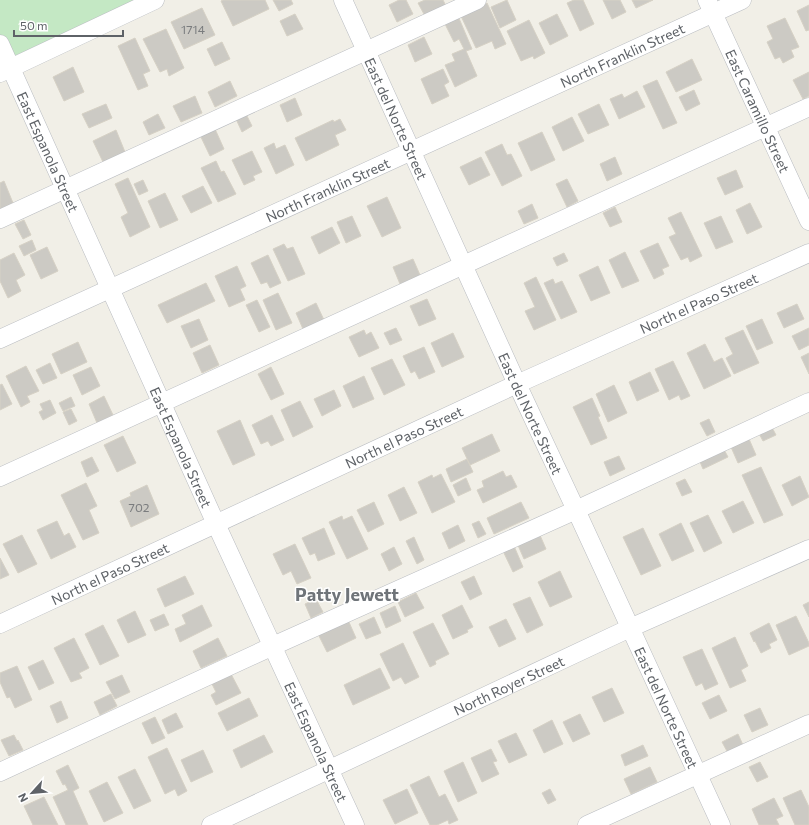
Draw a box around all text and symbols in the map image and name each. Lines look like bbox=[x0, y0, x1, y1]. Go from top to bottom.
scale bar bbox=[14, 12, 123, 38]
text: 50 m bbox=[20, 18, 48, 32]
street label: North Franklin Street bbox=[557, 19, 687, 90]
house number: 1714 bbox=[181, 22, 205, 36]
street label: East Caramillo Street bbox=[722, 46, 794, 175]
street label: East del Norte Street bbox=[362, 55, 432, 182]
street label: East Espanola Street bbox=[14, 89, 83, 215]
street label: North Franklin Street bbox=[263, 154, 392, 225]
street label: North el Paso Street bbox=[637, 269, 761, 336]
street label: East del Norte Street bbox=[495, 350, 567, 477]
street label: East Espanola Street bbox=[147, 384, 216, 510]
street label: North el Paso Street bbox=[342, 402, 465, 471]
house number: 702 bbox=[129, 500, 150, 514]
street label: North el Paso Street bbox=[48, 538, 172, 608]
district label: Patty Jewett bbox=[295, 583, 399, 605]
street label: East del Norte Street bbox=[632, 644, 702, 771]
street label: North Royer Street bbox=[451, 652, 567, 718]
street label: East Espanola Street bbox=[281, 679, 352, 804]
north arrow bbox=[12, 773, 52, 813]
text: N bbox=[15, 791, 30, 804]

